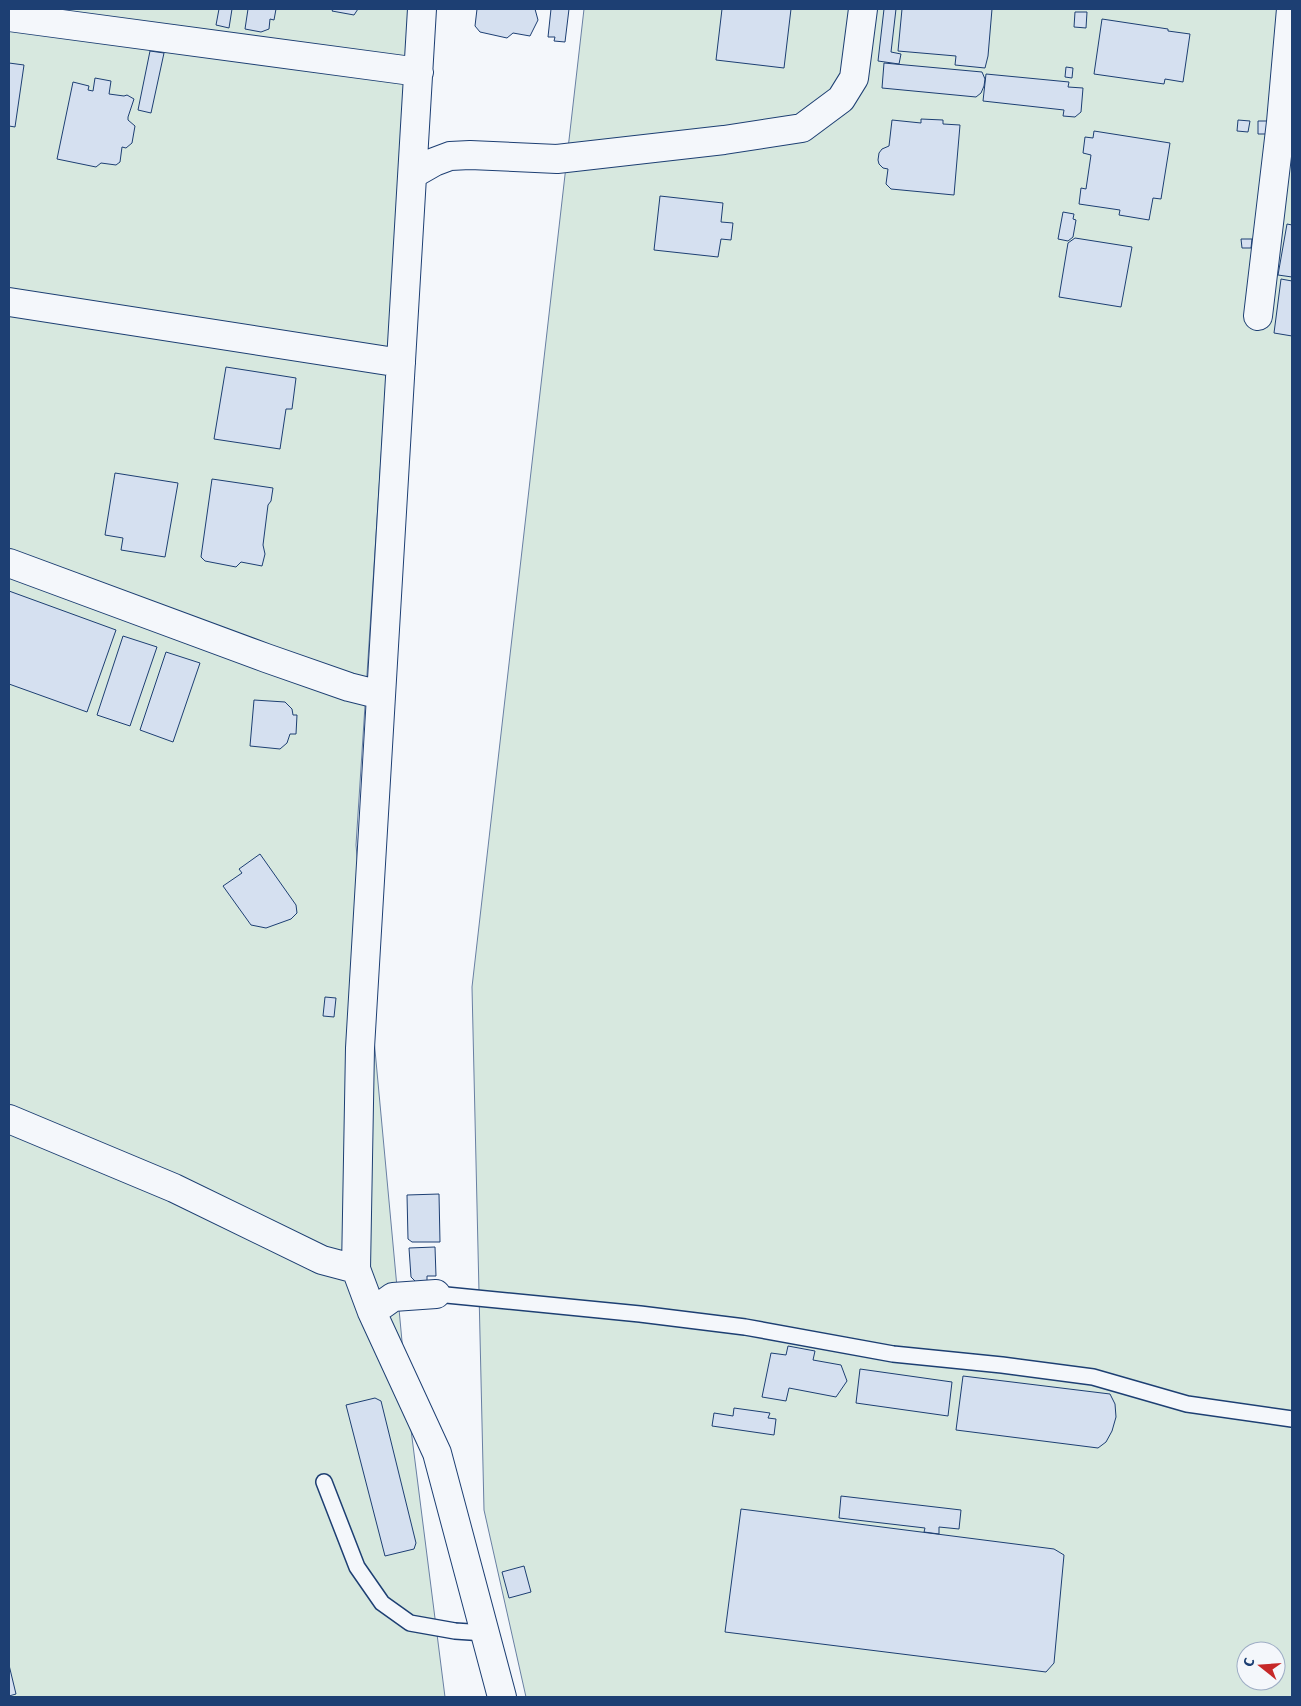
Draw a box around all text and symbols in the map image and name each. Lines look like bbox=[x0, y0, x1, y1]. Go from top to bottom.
north arrow bbox=[1236, 1641, 1286, 1691]
text: С bbox=[1240, 1656, 1258, 1669]

